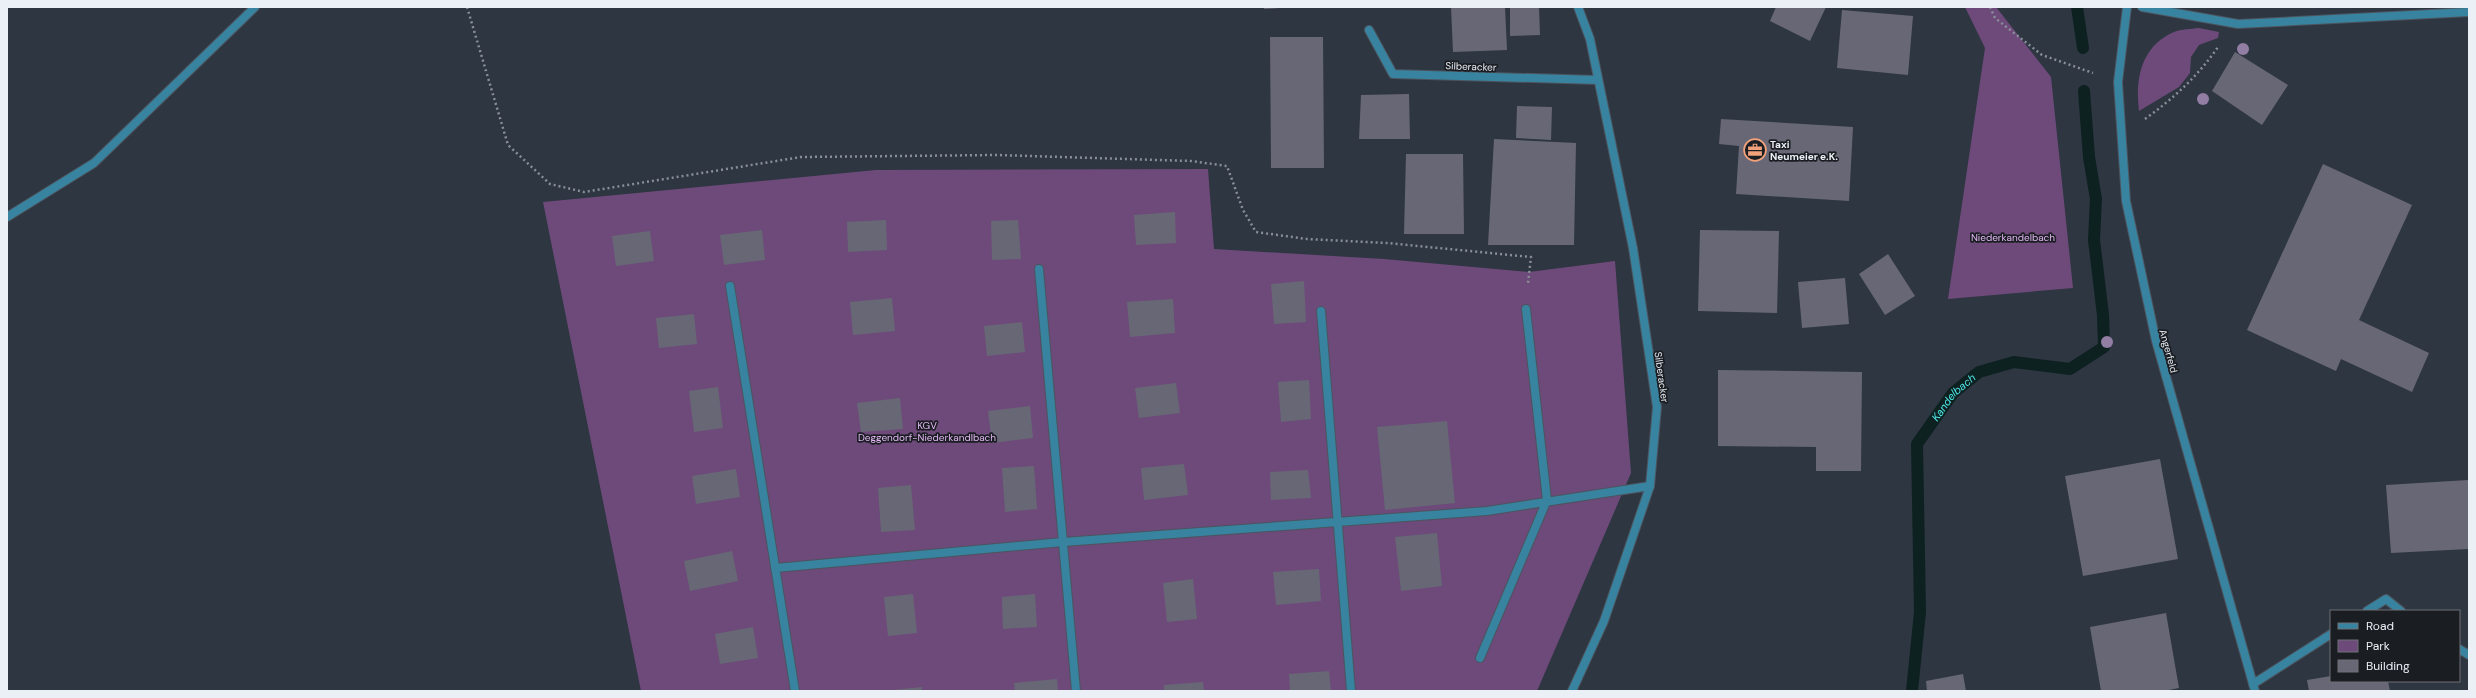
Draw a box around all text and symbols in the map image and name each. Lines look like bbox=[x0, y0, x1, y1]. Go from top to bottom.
street label: Silberacker bbox=[1445, 59, 1497, 74]
office icon: Taxi Neumeier e.K. bbox=[1742, 137, 1768, 163]
place label: Taxi Neumeier e.K. bbox=[1770, 138, 1838, 163]
park label: Niederkandelbach bbox=[1971, 231, 2055, 244]
street label: Angerfeld bbox=[2156, 328, 2181, 374]
street label: Silberacker bbox=[1651, 351, 1672, 404]
water label: Kandelbach bbox=[1928, 371, 1978, 424]
park label: KGV Deggendorf-Niederkandlbach bbox=[858, 419, 996, 444]
legend bbox=[2330, 610, 2460, 682]
text: Road bbox=[2366, 618, 2394, 634]
text: Park bbox=[2366, 638, 2390, 654]
text: Building bbox=[2366, 658, 2410, 674]

